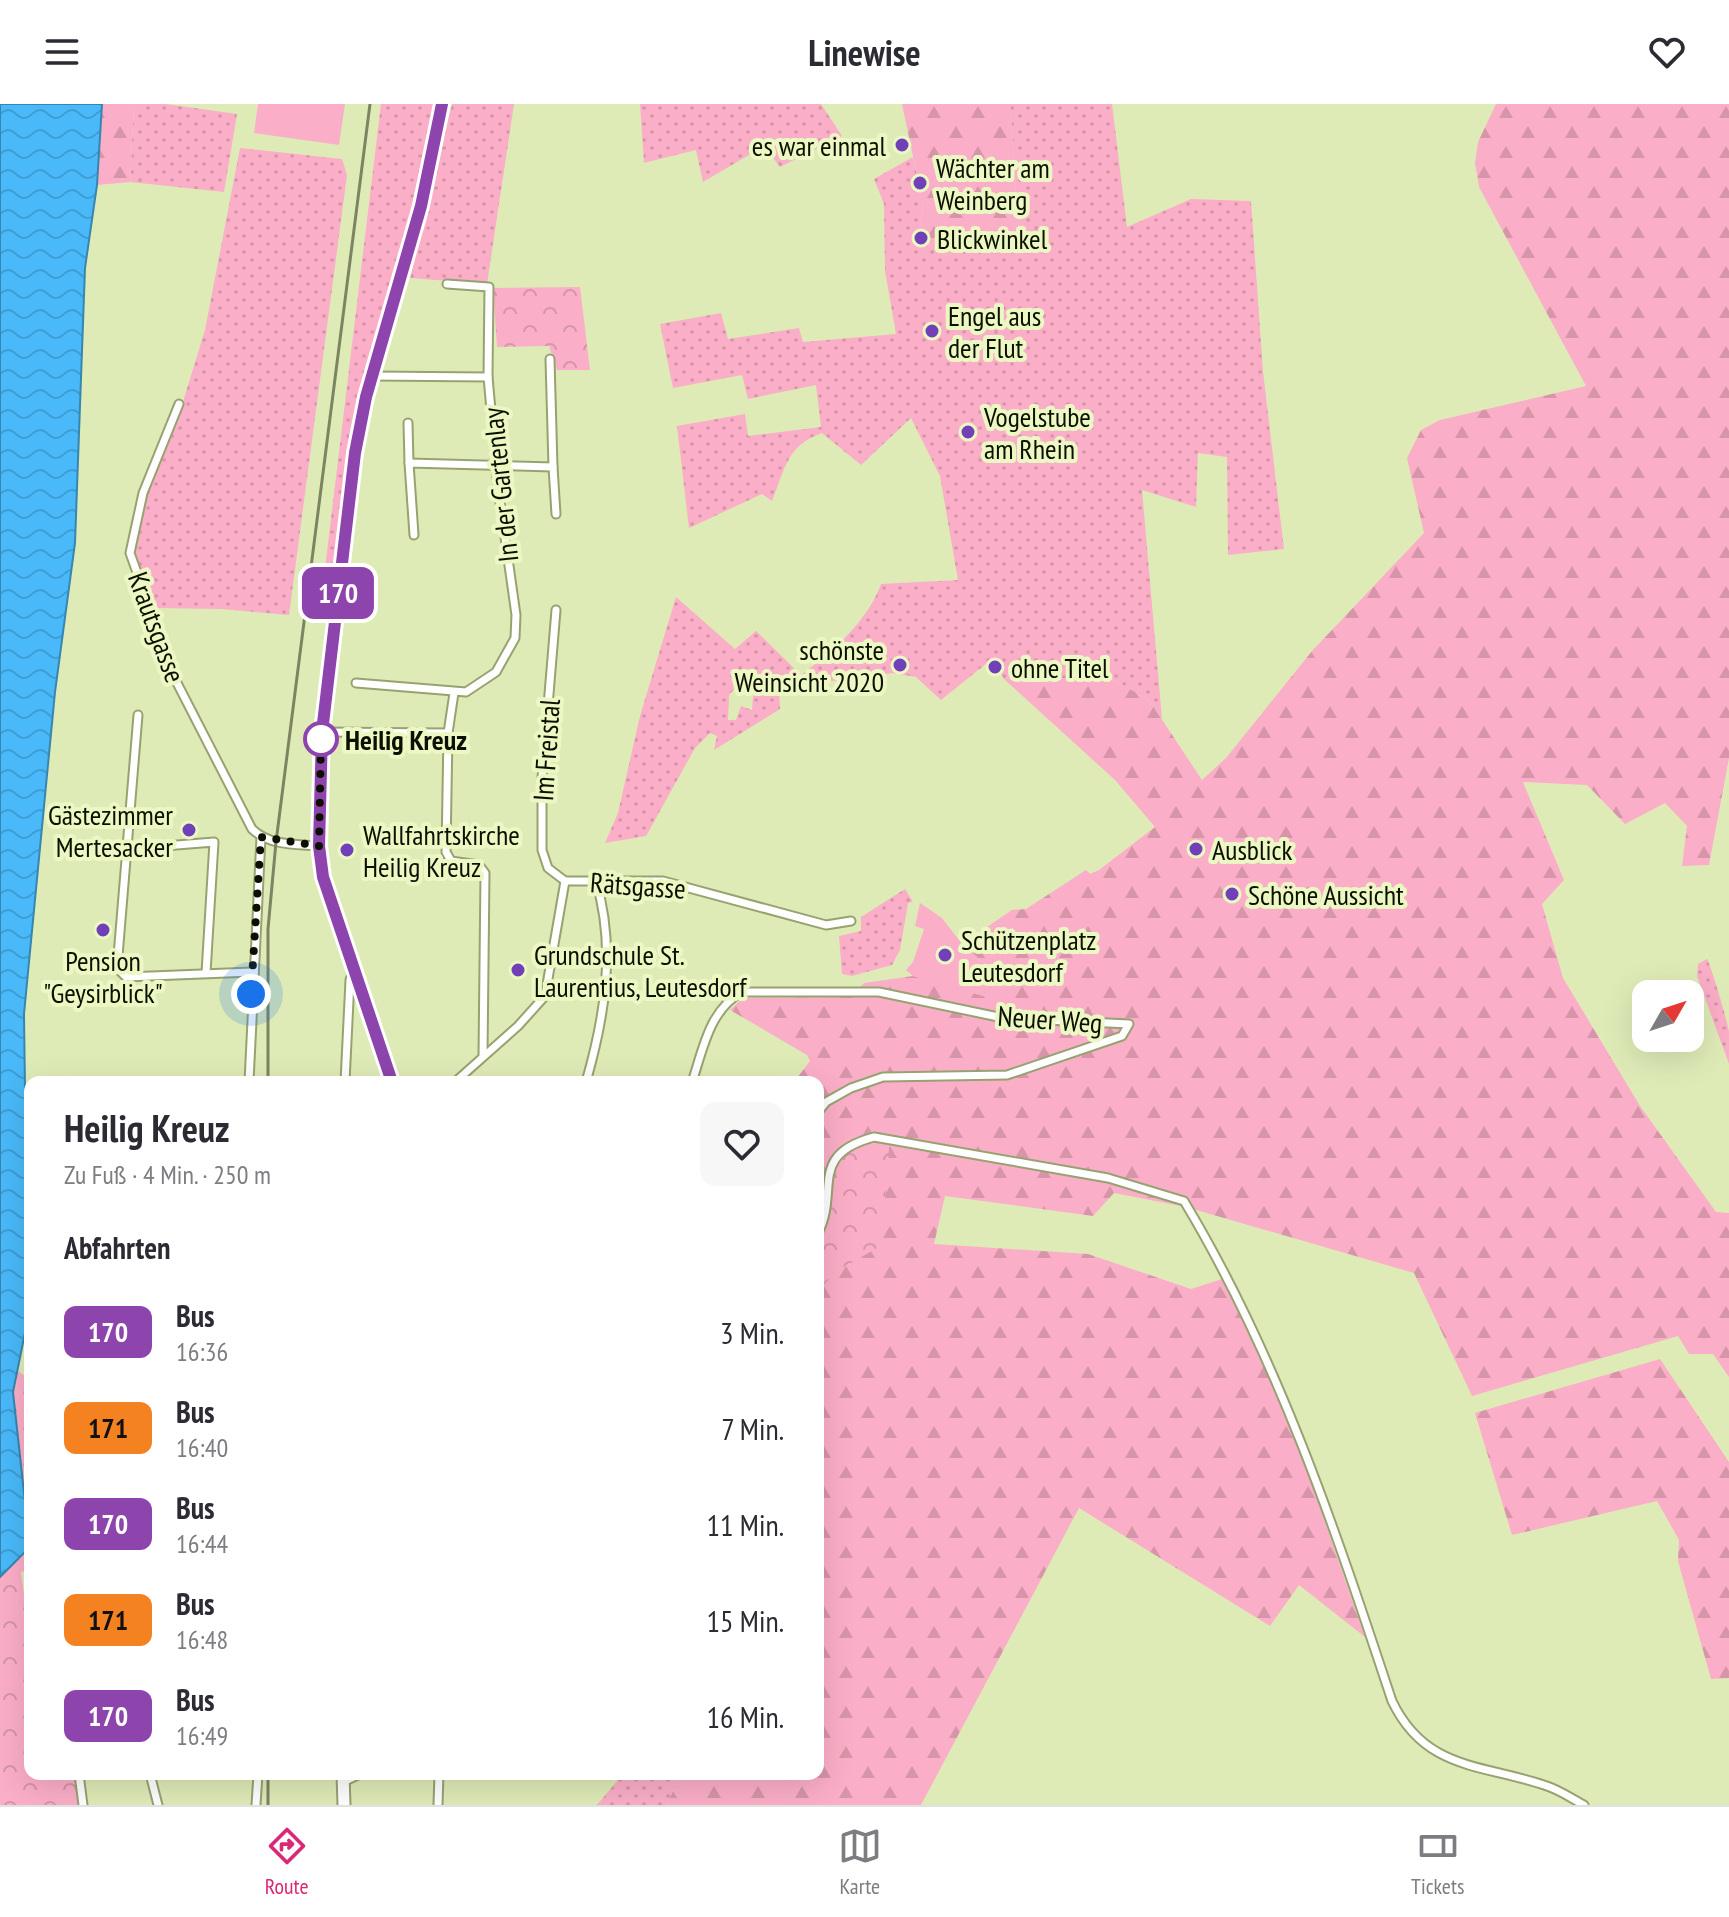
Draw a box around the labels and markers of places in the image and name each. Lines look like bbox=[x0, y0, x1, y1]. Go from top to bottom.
place label: es war einmal bbox=[752, 127, 886, 164]
marker: es war einmal bbox=[893, 136, 911, 154]
place label: Wächter am Weinberg bbox=[936, 149, 1050, 218]
marker: Wächter am Weinberg bbox=[911, 174, 929, 192]
place label: Blickwinkel bbox=[937, 220, 1048, 257]
marker: Blickwinkel bbox=[912, 229, 930, 247]
place label: Engel aus der Flut bbox=[948, 297, 1041, 366]
marker: Engel aus der Flut bbox=[923, 322, 941, 340]
place label: Vogelstube am Rhein bbox=[983, 398, 1091, 467]
marker: Vogelstube am Rhein bbox=[959, 423, 977, 441]
place label: schönste Weinsicht 2020 bbox=[734, 631, 884, 700]
place label: ohne Titel bbox=[1011, 649, 1109, 686]
marker: schönste Weinsicht 2020 bbox=[891, 656, 909, 674]
marker: ohne Titel bbox=[986, 658, 1004, 676]
place label: Heilig Kreuz bbox=[345, 721, 467, 758]
marker: Heilig Kreuz bbox=[304, 722, 338, 756]
place label: Gästezimmer Mertesacker bbox=[48, 796, 173, 865]
place label: Wallfahrtskirche Heilig Kreuz bbox=[363, 816, 520, 885]
marker: Gästezimmer Mertesacker bbox=[180, 821, 198, 839]
place label: Ausblick bbox=[1212, 831, 1293, 868]
marker: Ausblick bbox=[1187, 840, 1205, 858]
marker: Wallfahrtskirche Heilig Kreuz bbox=[338, 841, 356, 859]
place label: Schöne Aussicht bbox=[1248, 876, 1404, 913]
marker: Schöne Aussicht bbox=[1223, 885, 1241, 903]
marker: Pension "Geysirblick" bbox=[94, 921, 112, 939]
place label: Schützenplatz Leutesdorf bbox=[961, 921, 1096, 990]
place label: Grundschule St. Laurentius, Leutesdorf bbox=[534, 936, 748, 1005]
place label: Pension "Geysirblick" bbox=[43, 942, 163, 1011]
marker: Schützenplatz Leutesdorf bbox=[936, 946, 954, 964]
marker: Grundschule St. Laurentius, Leutesdorf bbox=[509, 961, 527, 979]

